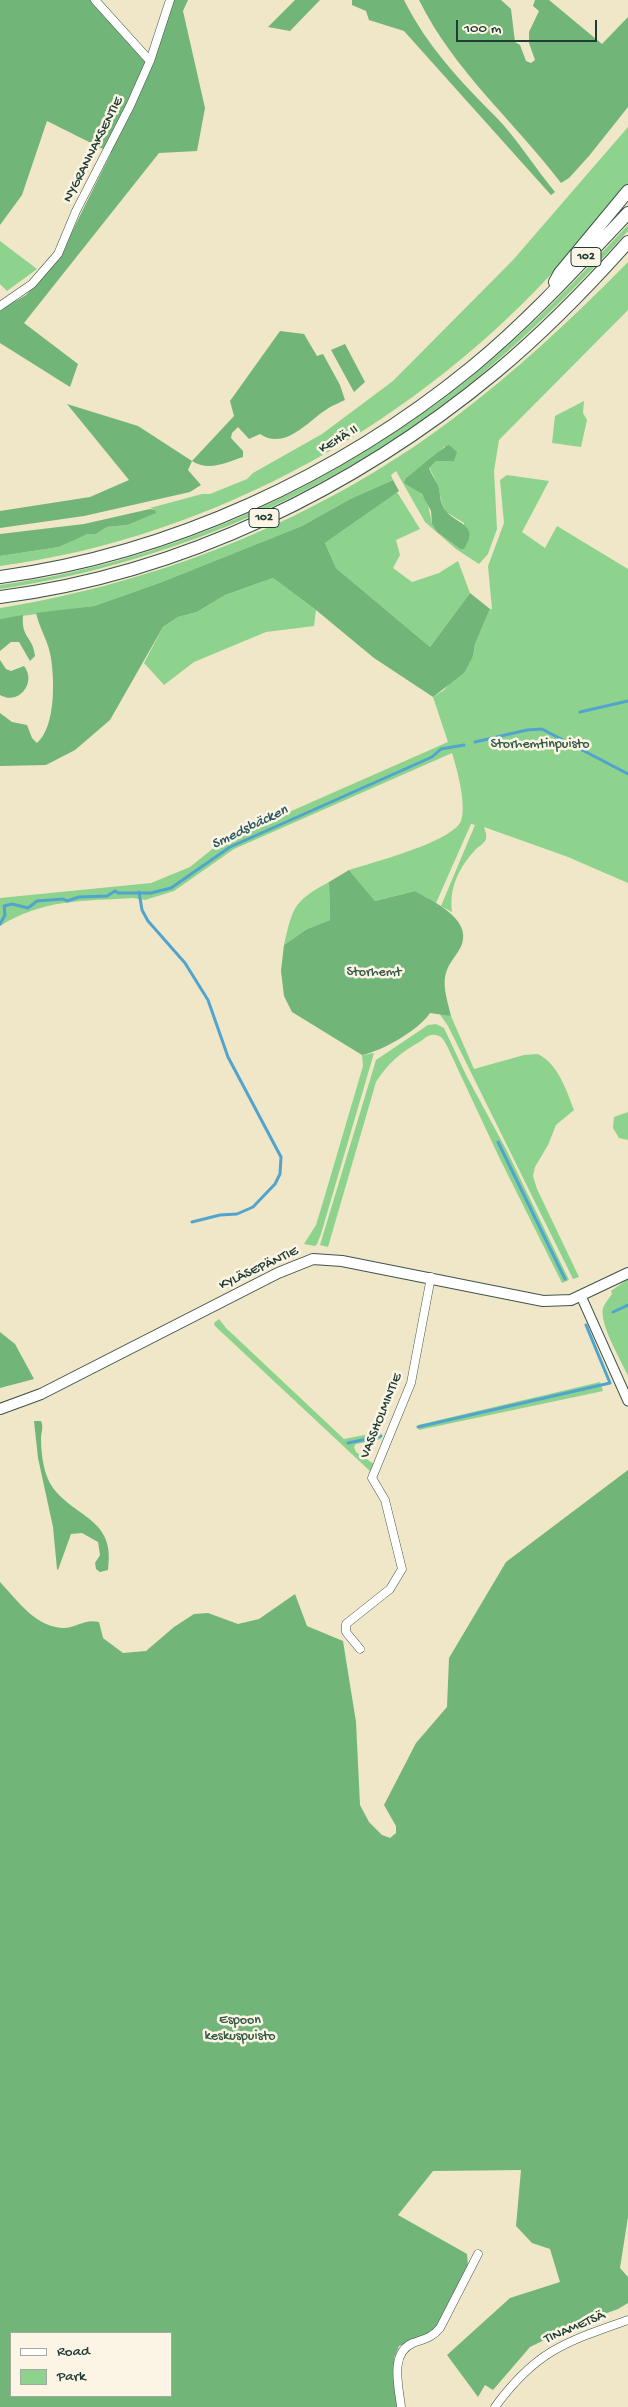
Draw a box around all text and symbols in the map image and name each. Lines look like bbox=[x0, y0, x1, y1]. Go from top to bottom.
scale bar bbox=[458, 10, 599, 42]
text: 100 m bbox=[464, 20, 501, 38]
street label: NYGRANNAKSENTIE bbox=[60, 94, 128, 206]
road number: 102 bbox=[571, 248, 601, 266]
street label: KEHÄ II bbox=[316, 422, 362, 458]
road number: 102 bbox=[249, 508, 279, 528]
park label: Storhemtinpuisto bbox=[490, 737, 590, 753]
water label: Smedsbäcken bbox=[209, 802, 291, 854]
park label: Storhemt bbox=[347, 965, 401, 981]
street label: KYLÄSEPÄNTIE bbox=[217, 1243, 301, 1295]
street label: VASSHOLMINTIE bbox=[357, 1371, 407, 1461]
park label: Espoon keskuspuisto bbox=[204, 2013, 276, 2045]
street label: TINAMETSÄ bbox=[542, 2308, 608, 2348]
legend bbox=[10, 2332, 172, 2397]
text: Road bbox=[57, 2343, 90, 2361]
text: Park bbox=[57, 2368, 86, 2386]

